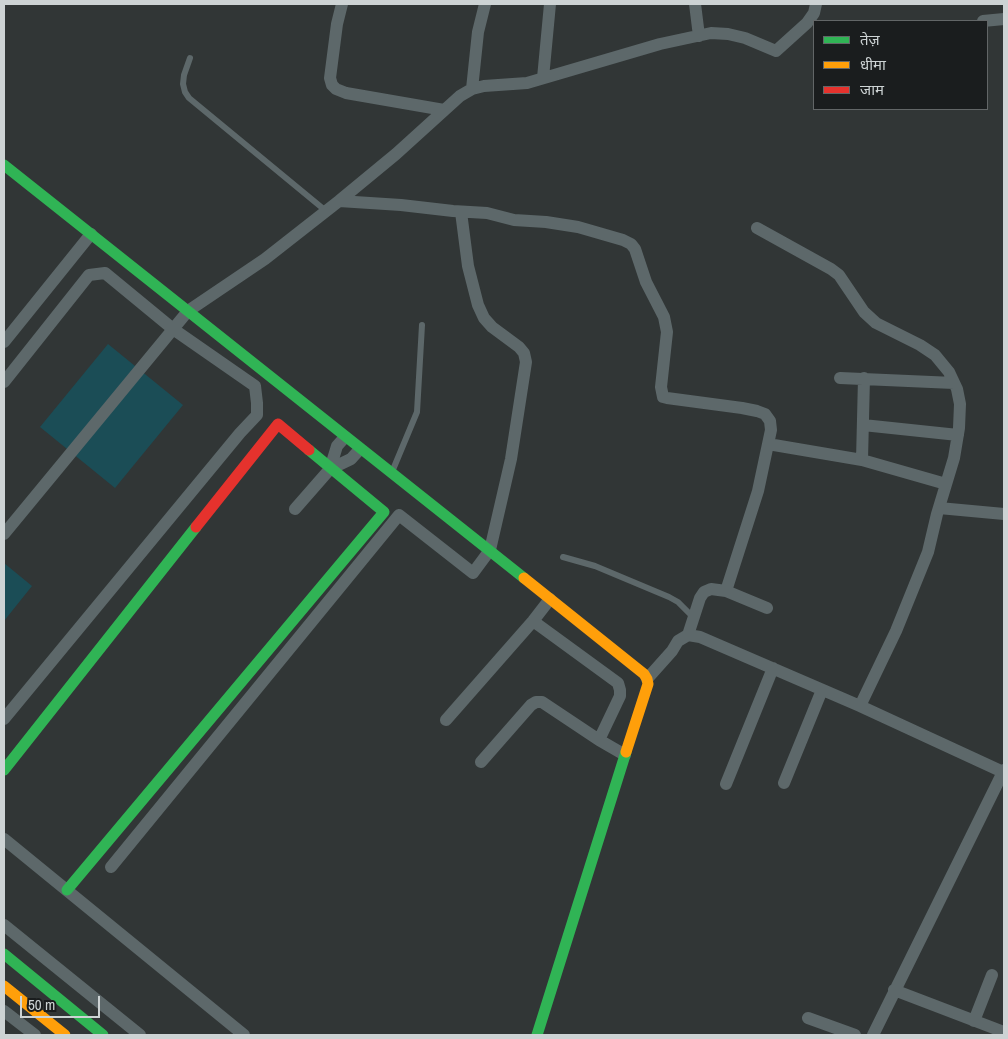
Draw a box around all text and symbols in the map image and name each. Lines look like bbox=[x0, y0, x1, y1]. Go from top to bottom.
legend bbox=[813, 20, 988, 110]
text: तेज़ bbox=[860, 29, 880, 50]
text: धीमा bbox=[860, 54, 886, 75]
text: जाम bbox=[860, 79, 884, 100]
scale bar bbox=[22, 986, 102, 1018]
text: 50 m bbox=[28, 994, 55, 1015]

